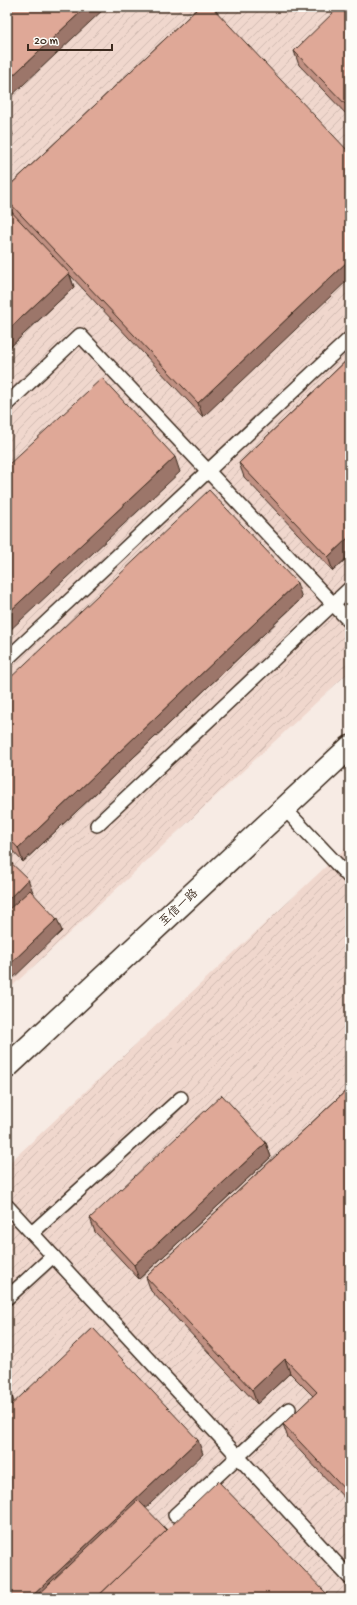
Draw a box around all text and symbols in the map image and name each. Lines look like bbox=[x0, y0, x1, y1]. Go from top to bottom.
scale bar bbox=[28, 26, 112, 52]
text: 20 m bbox=[34, 35, 59, 49]
street label: 至信一路 bbox=[156, 886, 202, 930]

